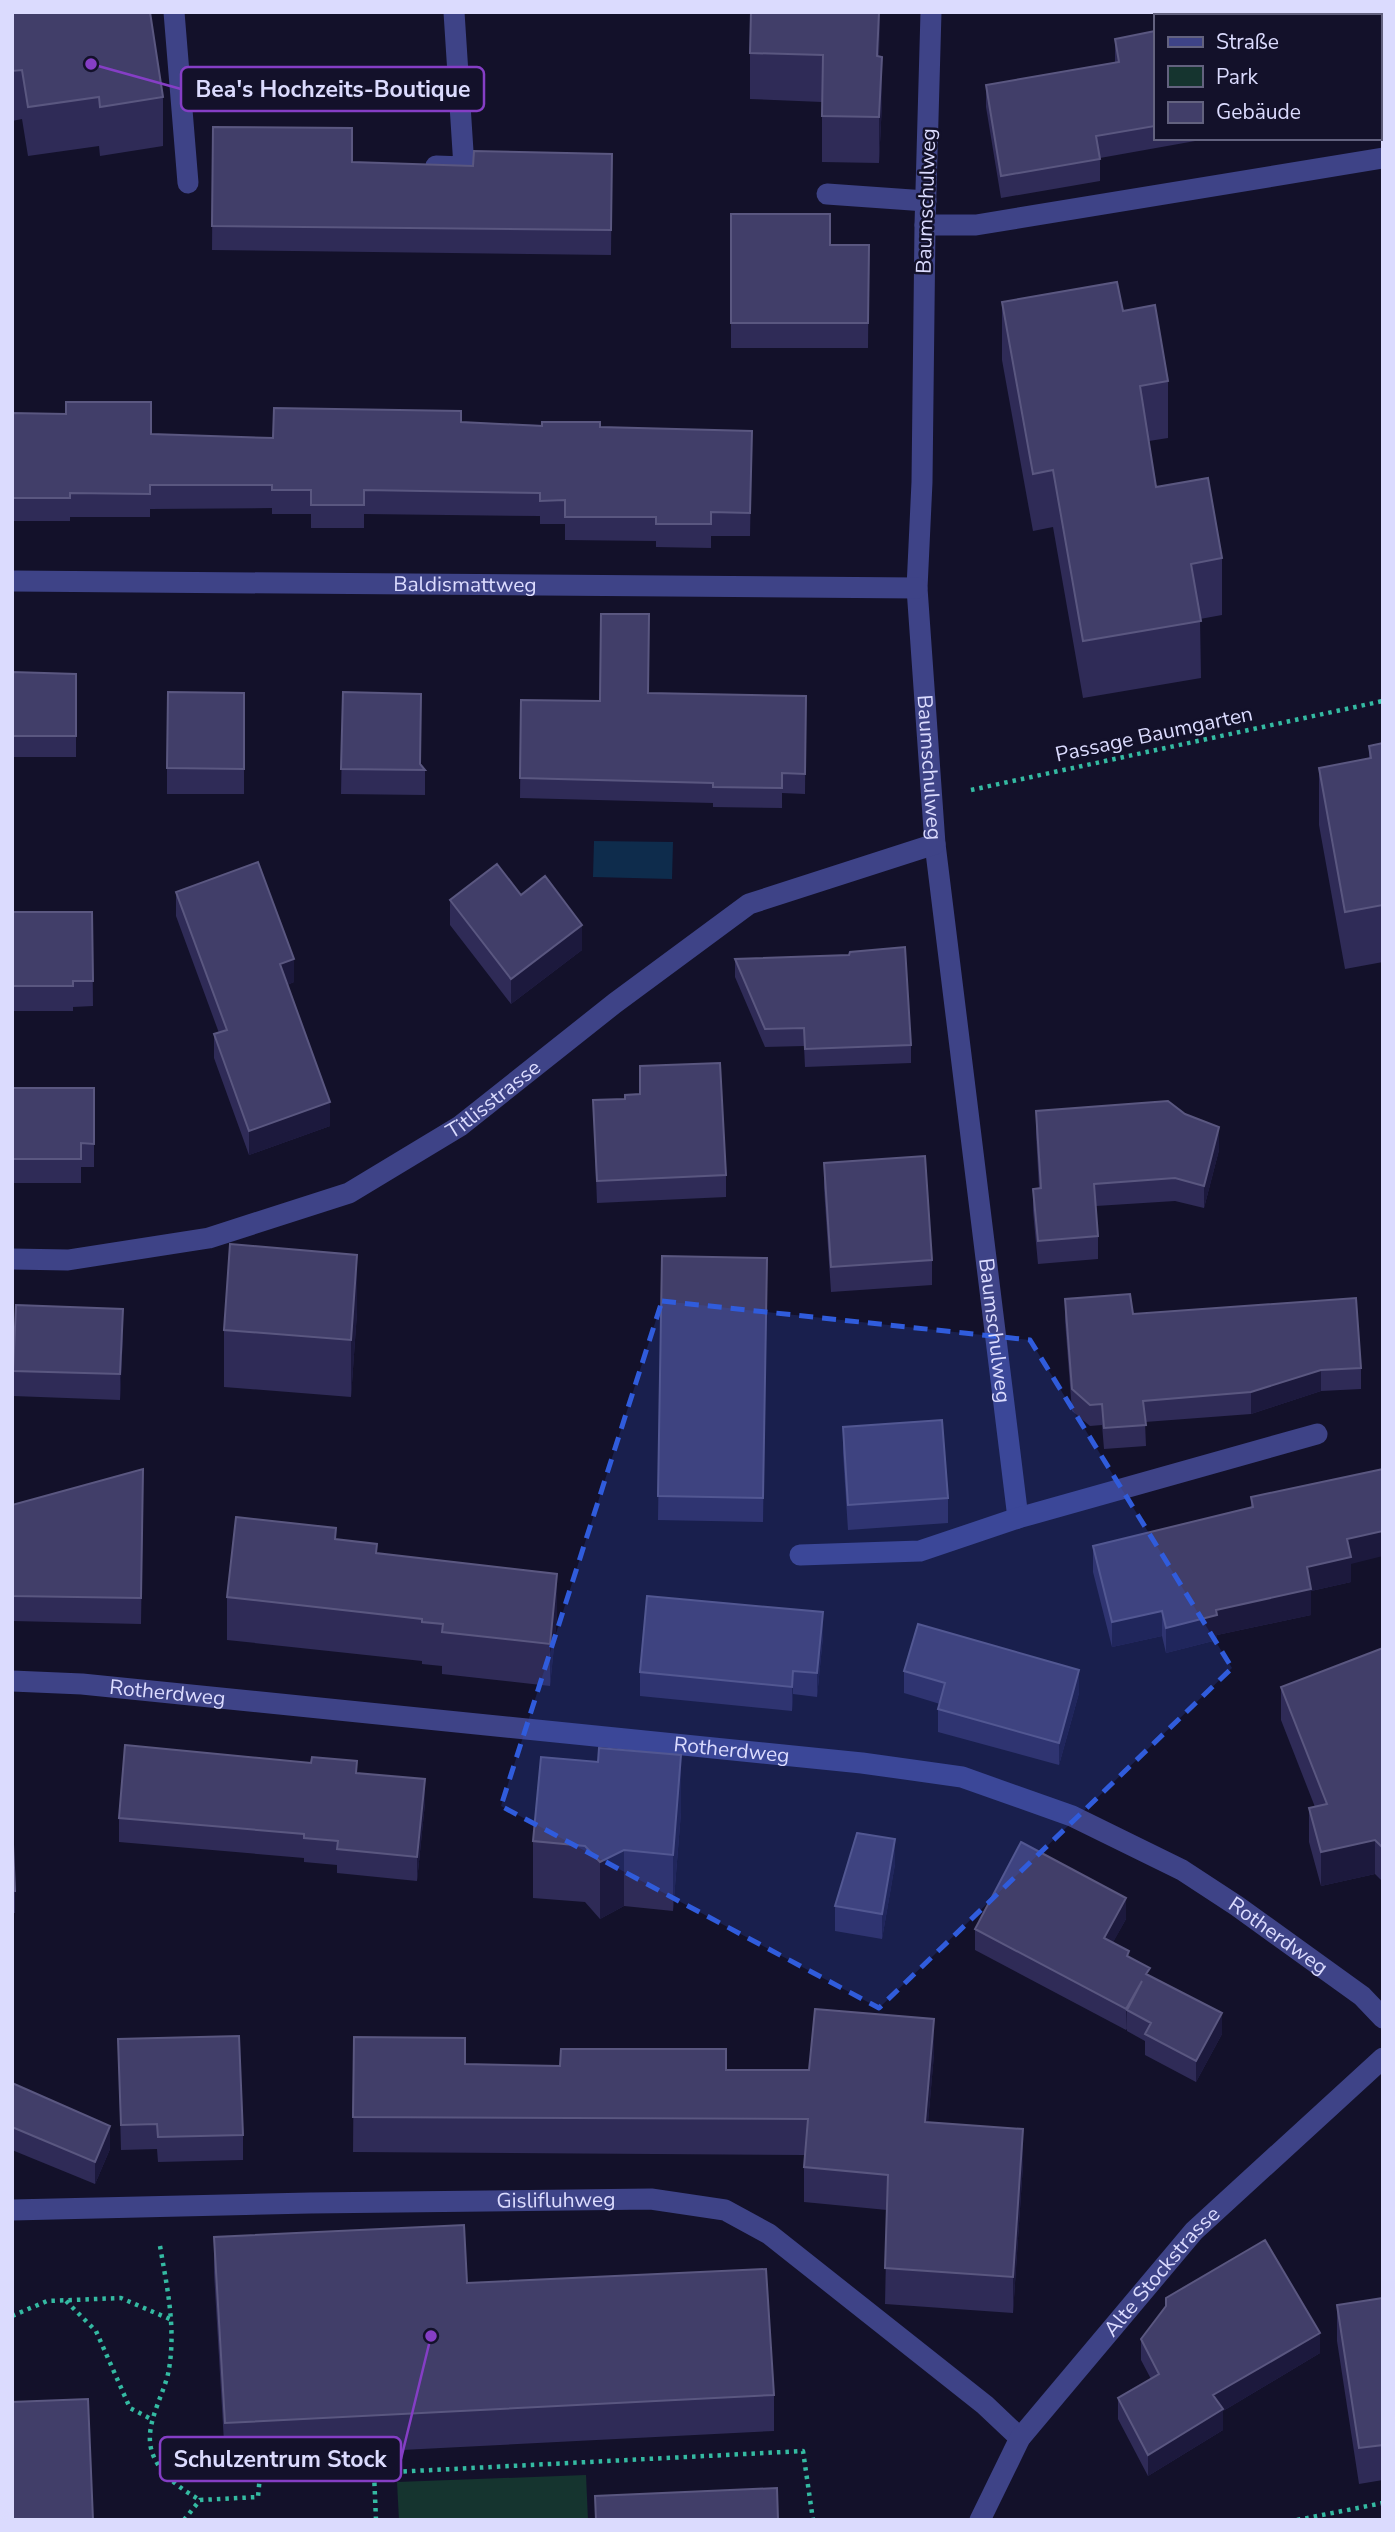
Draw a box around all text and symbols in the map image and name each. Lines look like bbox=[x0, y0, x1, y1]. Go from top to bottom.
legend bbox=[1154, 14, 1381, 140]
text: Straße bbox=[1216, 28, 1279, 56]
text: Park bbox=[1216, 63, 1258, 91]
callout: Bea's Hochzeits-Boutique bbox=[181, 67, 484, 111]
text: Bea's Hochzeits-Boutique bbox=[196, 74, 470, 105]
text: Gebäude bbox=[1216, 98, 1301, 126]
street label: Baumschulweg bbox=[909, 128, 943, 274]
street label: Baldismattweg bbox=[393, 570, 537, 599]
street label: Baumschulweg bbox=[911, 694, 949, 841]
street label: Passage Baumgarten bbox=[1053, 699, 1255, 769]
street label: Titlisstrasse bbox=[441, 1053, 546, 1145]
street label: Baumschulweg bbox=[972, 1256, 1018, 1404]
street label: Rotherdweg bbox=[108, 1673, 227, 1712]
street label: Rotherdweg bbox=[672, 1730, 791, 1770]
street label: Rotherdweg bbox=[1223, 1890, 1334, 1981]
street label: Gislifluhweg bbox=[496, 2185, 616, 2215]
street label: Alte Stockstrasse bbox=[1097, 2200, 1226, 2342]
callout: Schulzentrum Stock bbox=[160, 2437, 401, 2481]
text: Schulzentrum Stock bbox=[173, 2444, 387, 2475]

